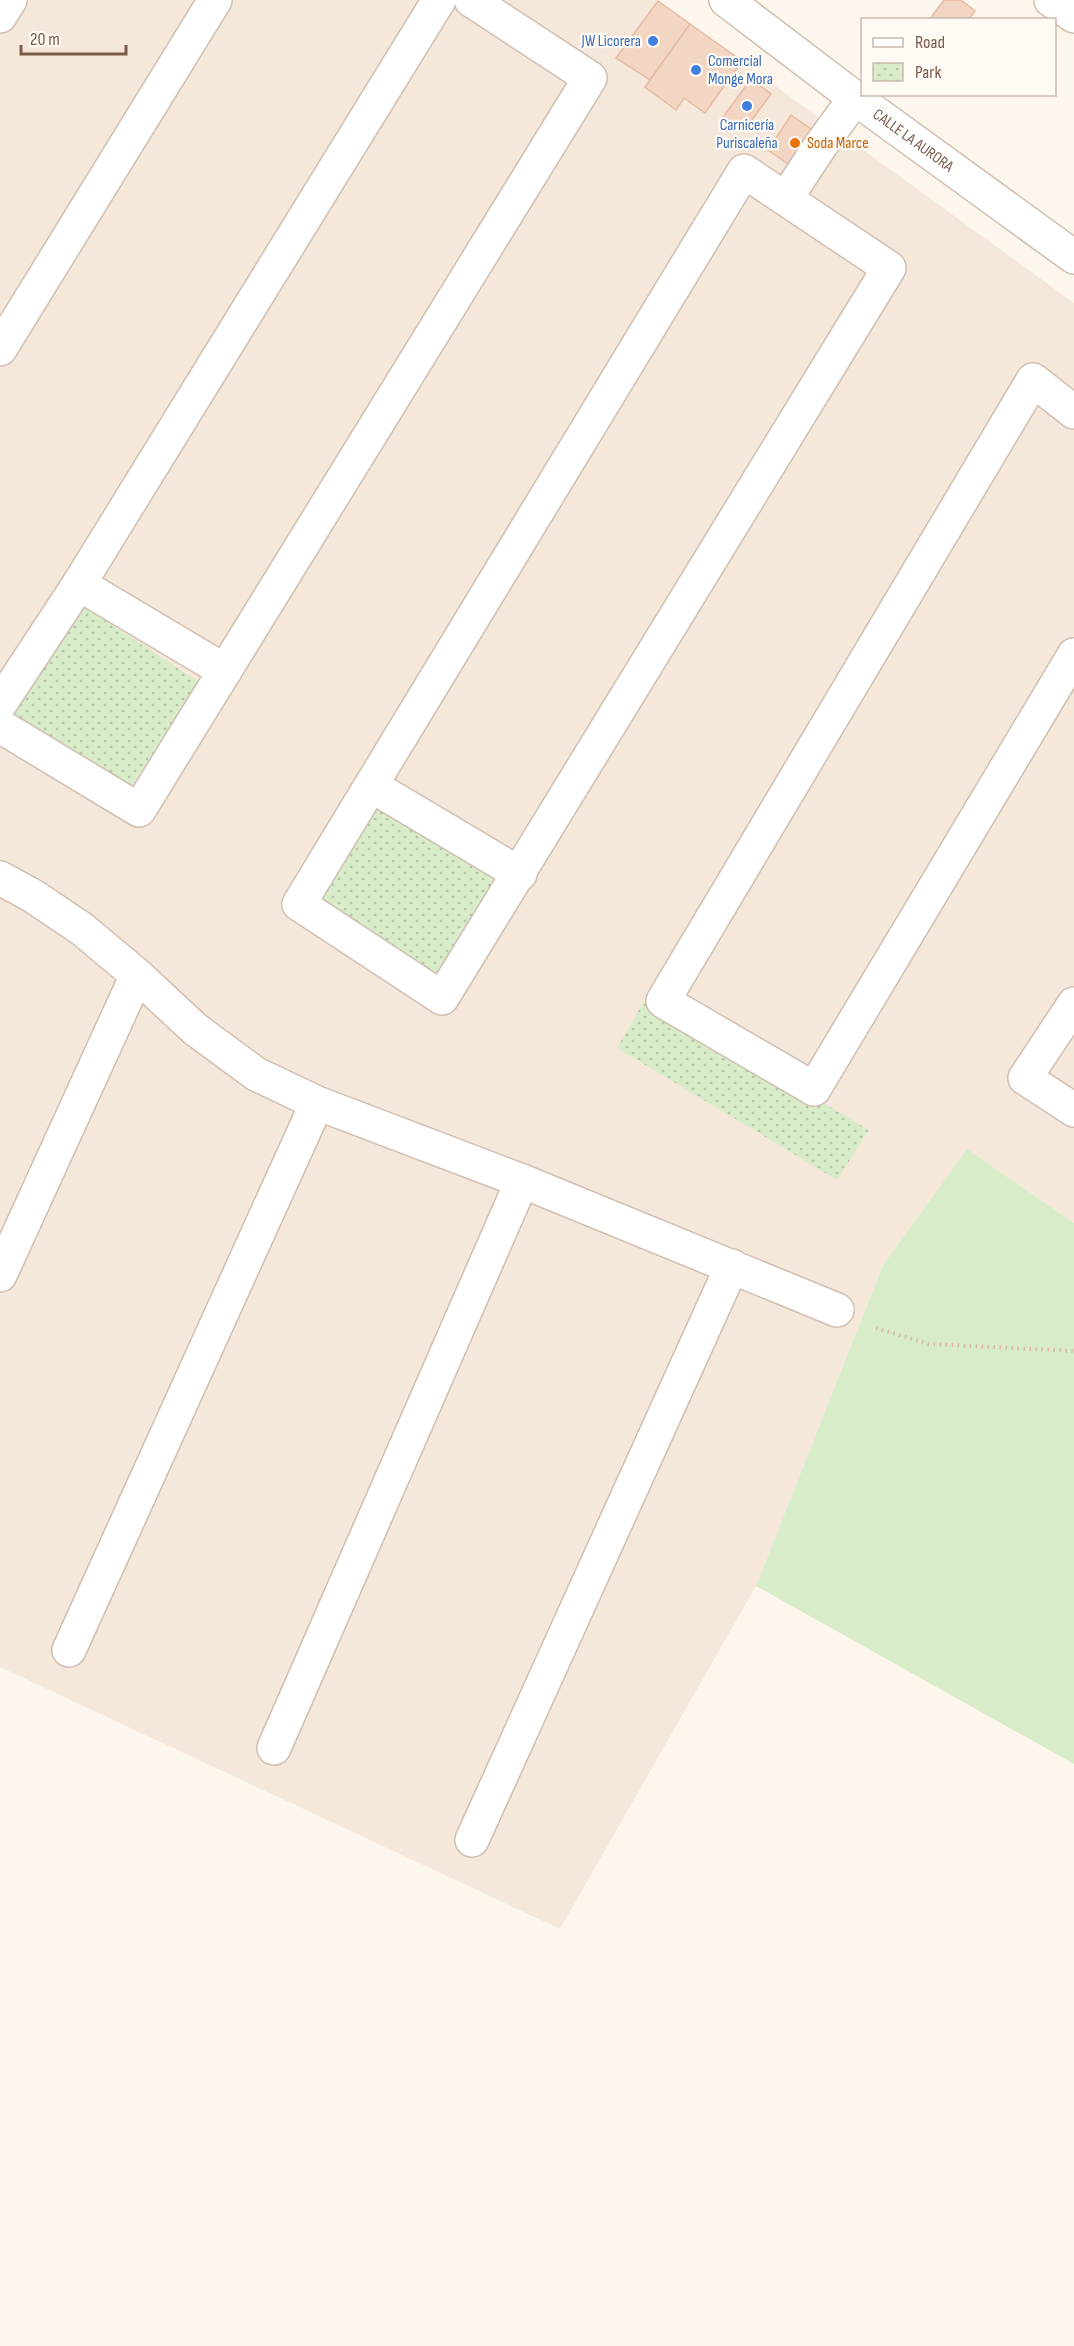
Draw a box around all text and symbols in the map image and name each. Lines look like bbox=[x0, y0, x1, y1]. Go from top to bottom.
scale bar bbox=[21, 18, 126, 56]
legend bbox=[861, 18, 1056, 96]
text: 20 m bbox=[30, 29, 60, 50]
place label: JW Licorera bbox=[581, 32, 641, 51]
text: Road bbox=[915, 32, 945, 53]
marker: JW Licorera bbox=[646, 34, 660, 48]
place label: Comercial Monge Mora bbox=[708, 52, 773, 89]
text: Park bbox=[915, 62, 941, 83]
marker: Comercial Monge Mora bbox=[689, 63, 703, 77]
marker: Carnicería Puriscaleña bbox=[740, 99, 754, 113]
street label: CALLE LA AURORA bbox=[869, 105, 957, 176]
place label: Carnicería Puriscaleña bbox=[716, 116, 778, 153]
place label: Soda Marce bbox=[807, 134, 869, 153]
marker: Soda Marce bbox=[788, 136, 802, 150]

